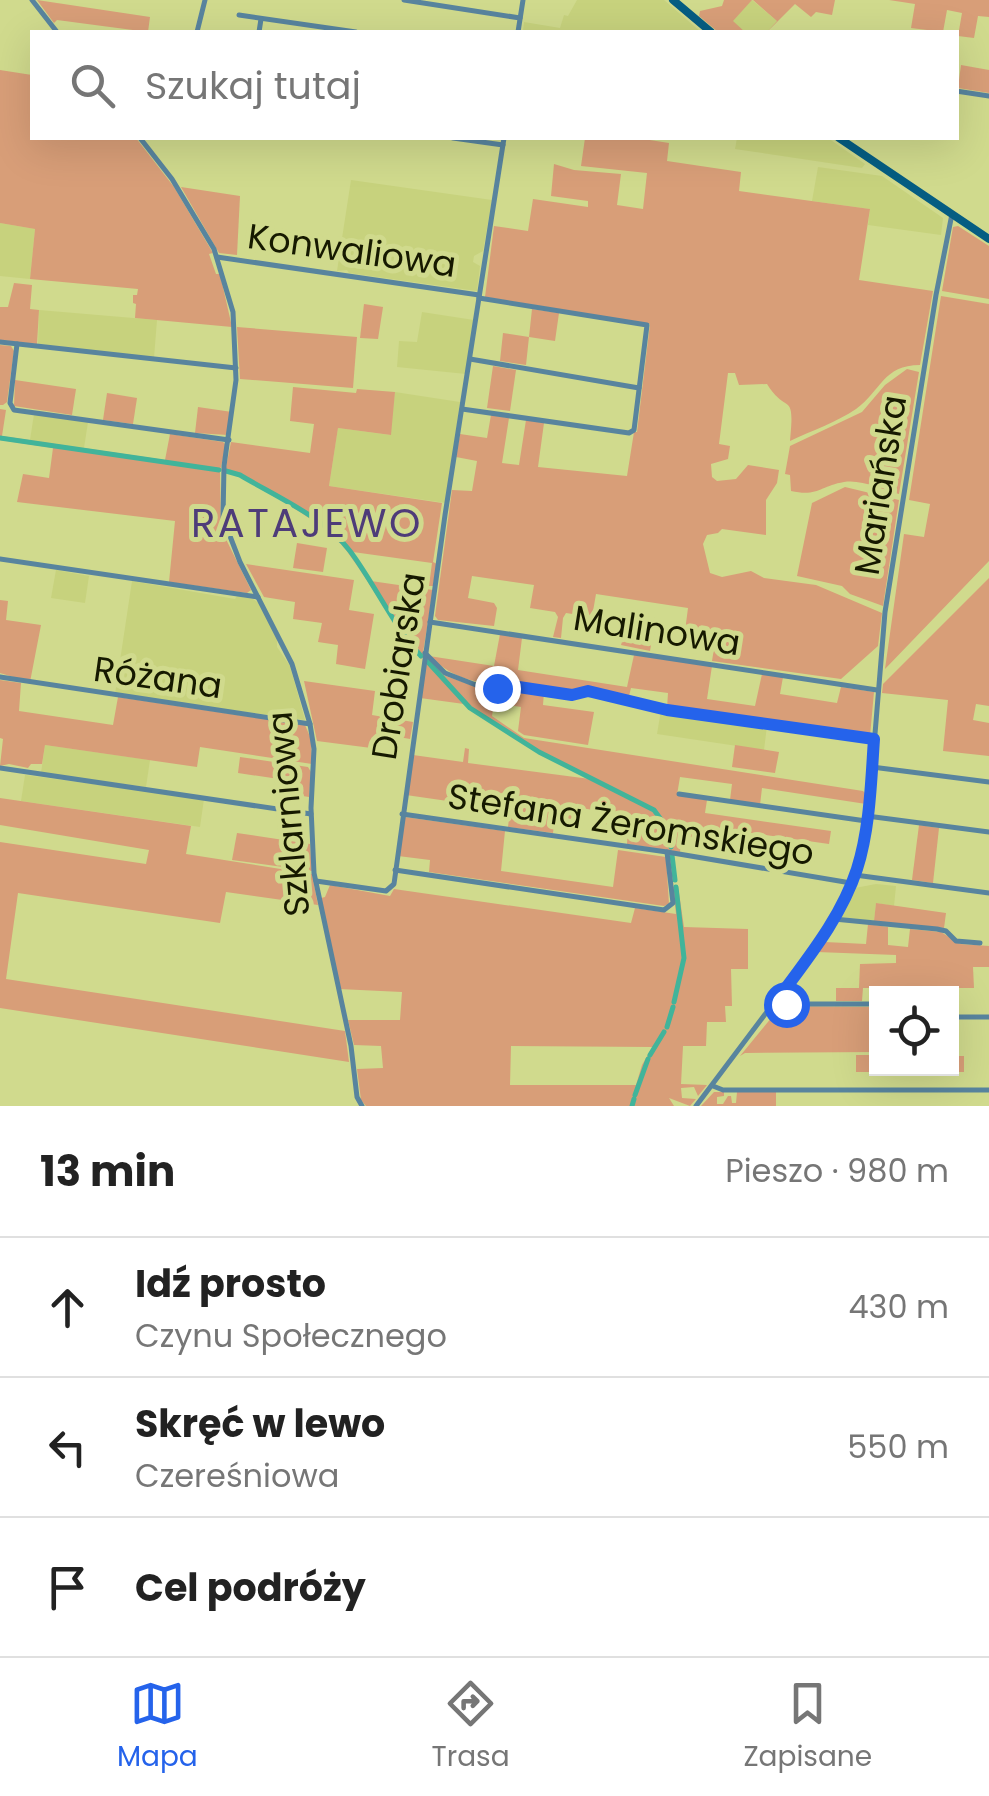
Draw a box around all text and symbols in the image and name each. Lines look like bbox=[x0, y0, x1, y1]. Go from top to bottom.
search box bbox=[30, 30, 959, 140]
icon: search bbox=[65, 58, 120, 113]
text: Szukaj tutaj bbox=[145, 59, 361, 112]
street label: Konwaliowa bbox=[245, 211, 459, 289]
street label: Mariańska bbox=[842, 392, 918, 578]
district label: RATAJEWO bbox=[191, 495, 423, 551]
street label: Drobiarska bbox=[359, 569, 437, 763]
street label: Malinowa bbox=[570, 593, 744, 667]
street label: Różana bbox=[91, 644, 225, 710]
route end bbox=[475, 666, 521, 712]
street label: Szklarniowa bbox=[255, 709, 321, 919]
street label: Stefana Żeromskiego bbox=[444, 771, 818, 877]
route start bbox=[764, 982, 810, 1028]
map controls bbox=[869, 986, 959, 1076]
button: locate bbox=[869, 986, 959, 1076]
text: 13 min bbox=[40, 1142, 175, 1201]
text: Pieszo · 980 m bbox=[725, 1148, 949, 1193]
text: Idź prosto bbox=[135, 1257, 326, 1310]
icon: ahead bbox=[40, 1280, 95, 1335]
text: 430 m bbox=[848, 1284, 949, 1329]
text: Czynu Społecznego bbox=[135, 1313, 447, 1358]
text: Skręć w lewo bbox=[135, 1397, 385, 1450]
icon: left bbox=[40, 1420, 95, 1475]
text: 550 m bbox=[847, 1424, 949, 1469]
text: Czereśniowa bbox=[135, 1453, 339, 1498]
icon: arrive bbox=[40, 1560, 95, 1615]
text: Cel podróży bbox=[135, 1561, 366, 1614]
tab: Mapa bbox=[117, 1676, 198, 1778]
tab: Trasa bbox=[432, 1676, 510, 1778]
tab: Zapisane bbox=[743, 1676, 872, 1778]

